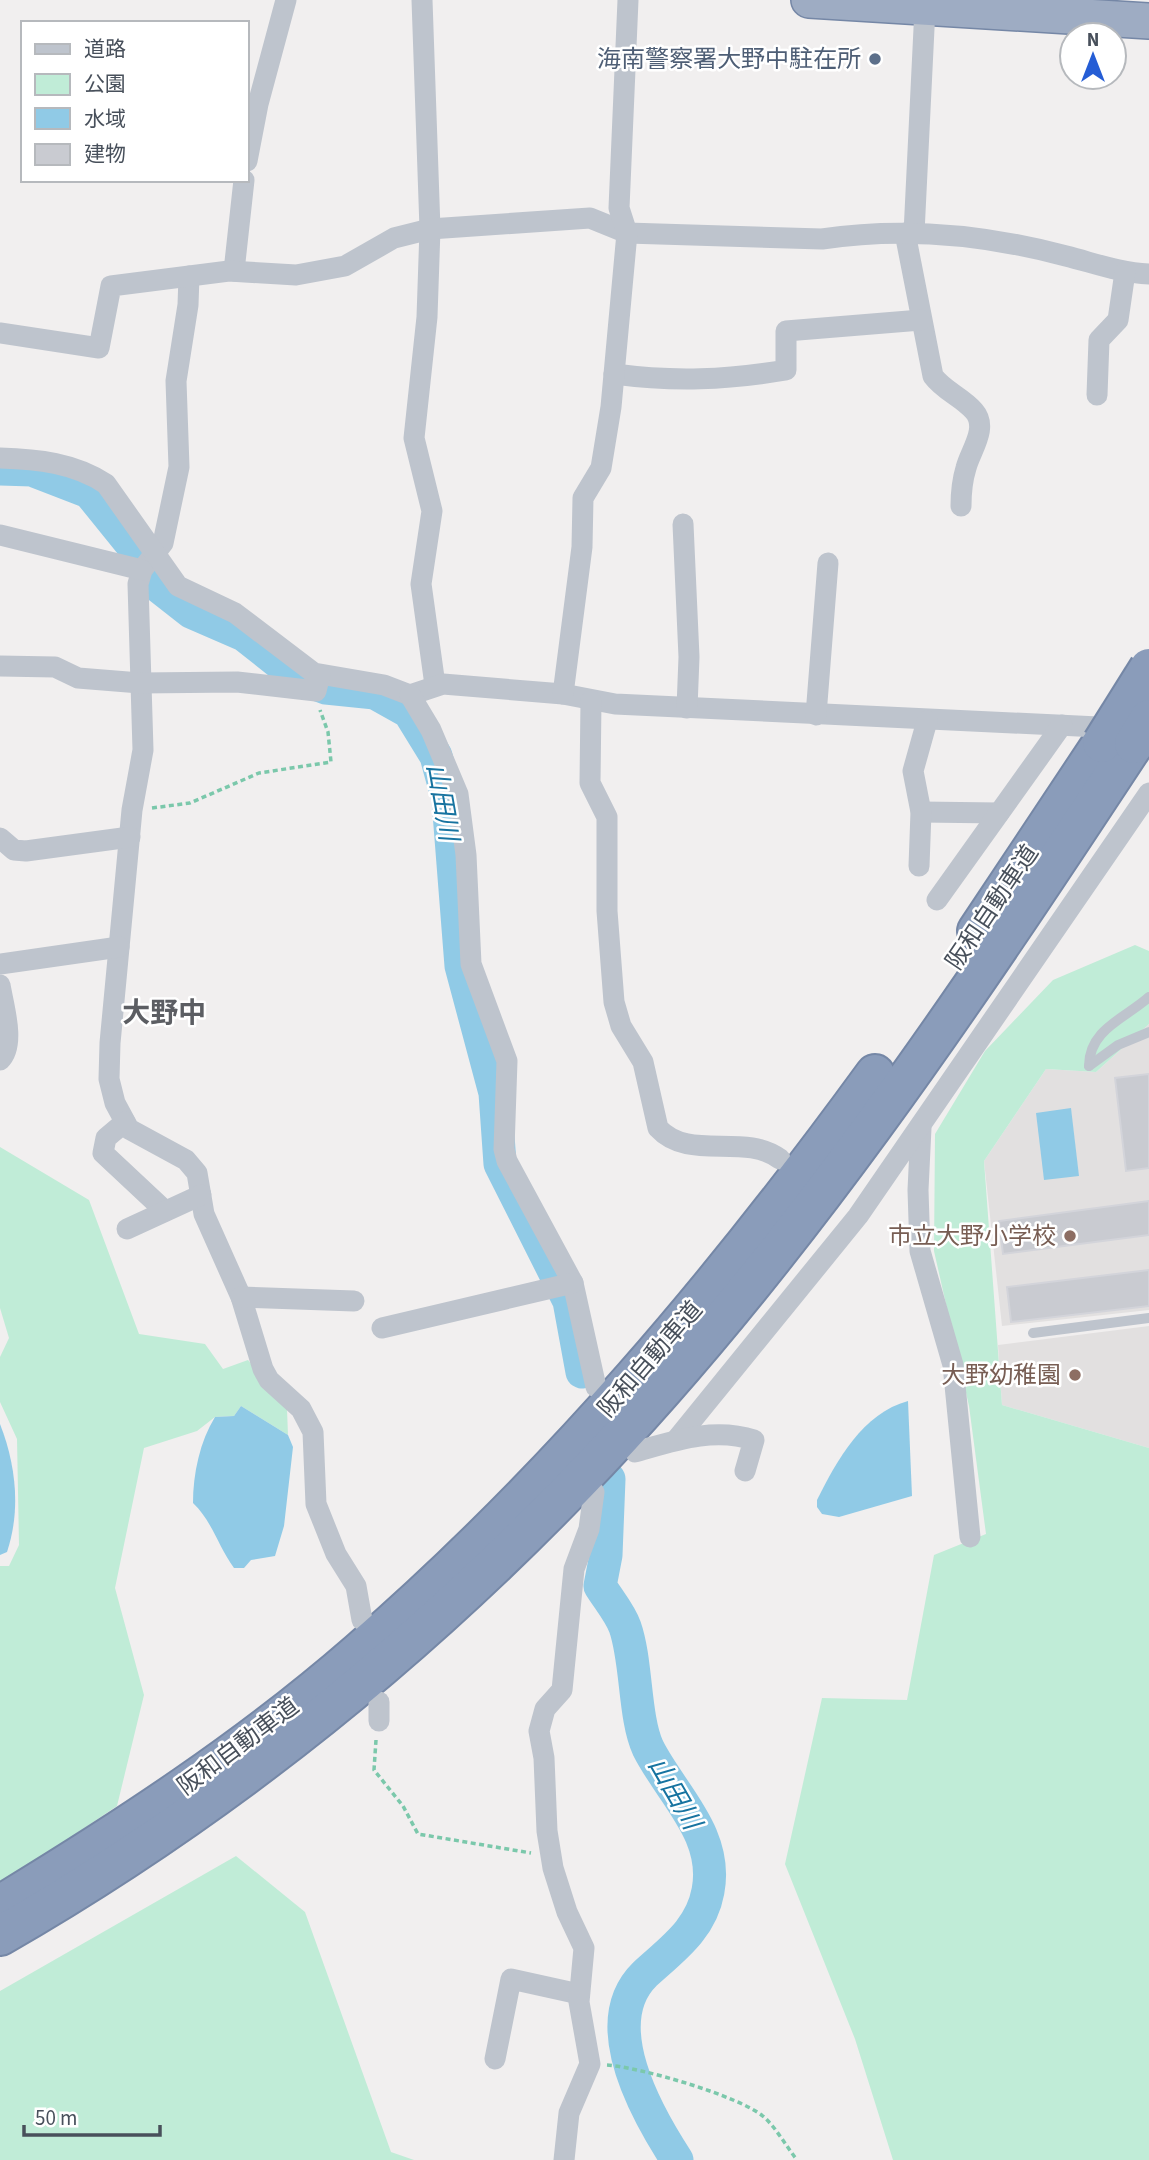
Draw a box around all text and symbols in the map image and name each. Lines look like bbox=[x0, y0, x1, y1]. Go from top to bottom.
legend bbox=[21, 21, 248, 182]
north arrow bbox=[1058, 21, 1128, 91]
text: N bbox=[1087, 27, 1099, 54]
text: 道路 bbox=[84, 34, 126, 64]
place label: 海南警察署大野中駐在所 bbox=[597, 42, 861, 77]
marker: 海南警察署大野中駐在所 bbox=[867, 51, 883, 67]
text: 公園 bbox=[84, 69, 126, 99]
text: 水域 bbox=[84, 104, 126, 134]
text: 建物 bbox=[84, 139, 126, 169]
water label: 山田川 bbox=[418, 760, 468, 847]
street label: 阪和自動車道 bbox=[938, 838, 1047, 977]
district label: 大野中 bbox=[122, 993, 206, 1033]
place label: 市立大野小学校 bbox=[888, 1219, 1056, 1254]
marker: 市立大野小学校 bbox=[1062, 1228, 1078, 1244]
street label: 阪和自動車道 bbox=[590, 1294, 711, 1425]
place label: 大野幼稚園 bbox=[941, 1358, 1061, 1393]
marker: 大野幼稚園 bbox=[1067, 1367, 1083, 1383]
street label: 阪和自動車道 bbox=[170, 1689, 306, 1804]
water label: 山田川 bbox=[639, 1750, 712, 1839]
scale bar bbox=[24, 2094, 161, 2138]
text: 50 m bbox=[35, 2103, 77, 2133]

